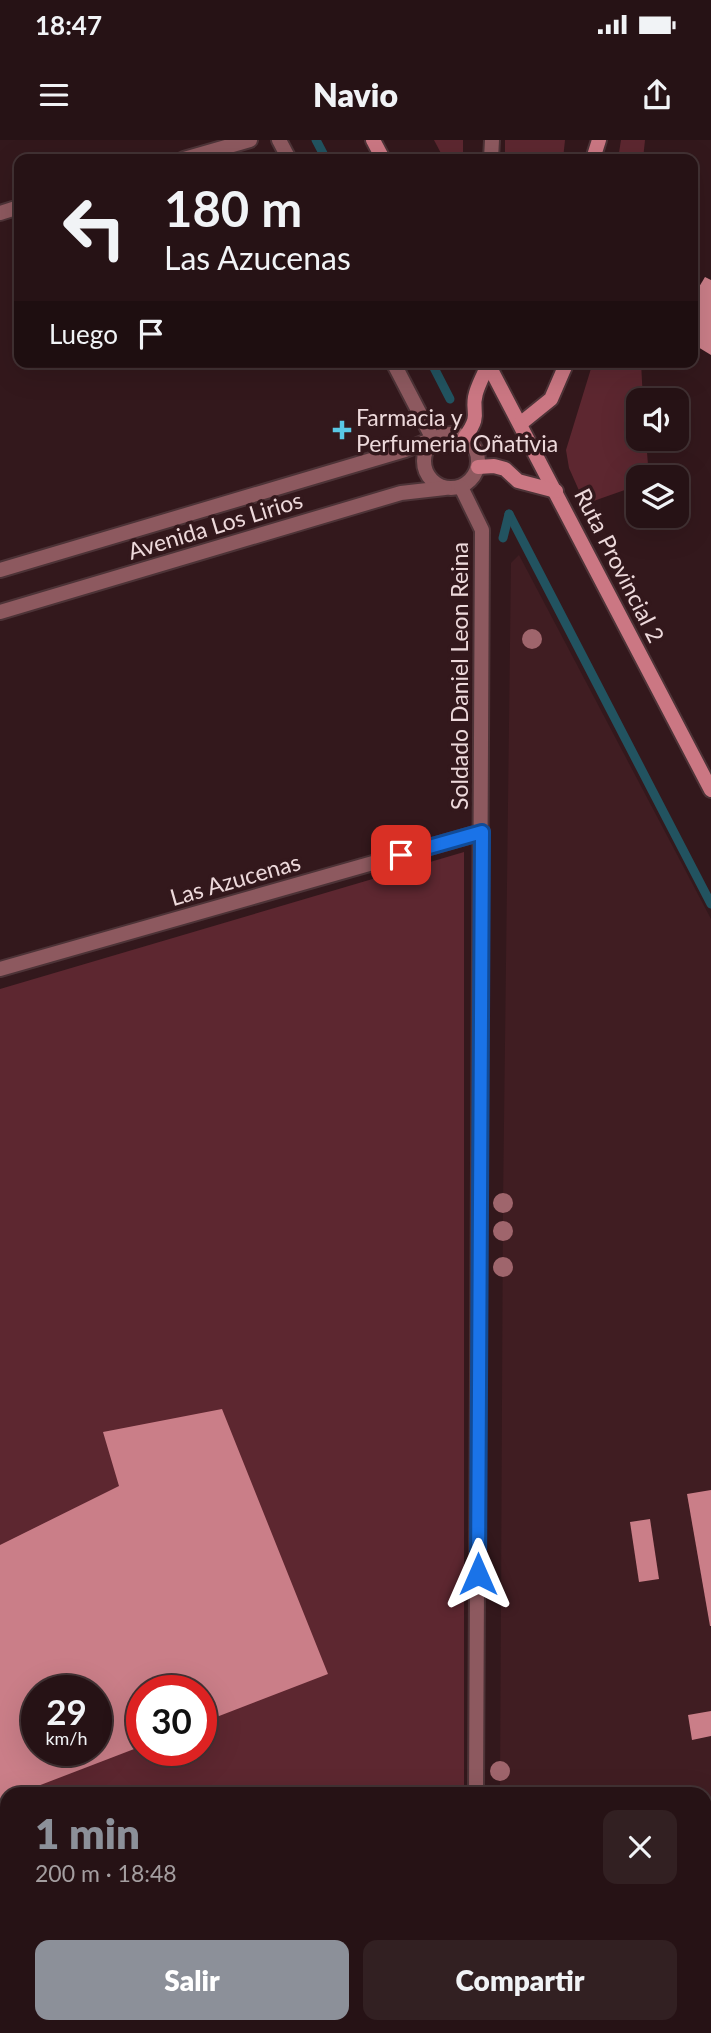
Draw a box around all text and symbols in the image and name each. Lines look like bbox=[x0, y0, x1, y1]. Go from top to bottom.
text: 18:47 bbox=[35, 9, 102, 41]
text: Navio bbox=[313, 75, 398, 114]
icon: menu bbox=[35, 76, 73, 114]
icon: share bbox=[638, 76, 676, 114]
text: 180 m bbox=[164, 179, 302, 237]
icon: left bbox=[49, 182, 140, 273]
text: Las Azucenas bbox=[164, 238, 351, 277]
icon: arrive bbox=[132, 315, 170, 353]
text: Luego bbox=[49, 318, 118, 350]
map controls bbox=[626, 388, 689, 528]
button: sound bbox=[626, 388, 689, 451]
place label: Farmacia y Perfumeria Oñativia bbox=[356, 403, 558, 457]
marker: Farmacia y Perfumeria Oñativia bbox=[334, 422, 350, 438]
button: layers bbox=[626, 465, 689, 528]
street label: Ruta Provincial 2 bbox=[569, 483, 671, 647]
street label: Avenida Los Lirios bbox=[124, 485, 306, 565]
street label: Soldado Daniel Leon Reina bbox=[445, 542, 473, 810]
pin bbox=[371, 825, 431, 885]
icon: arrive bbox=[382, 836, 420, 874]
street label: Las Azucenas bbox=[167, 847, 303, 911]
position arrow bbox=[441, 1537, 515, 1611]
speed limit sign: 30 bbox=[126, 1675, 217, 1766]
text: 29 bbox=[46, 1690, 87, 1732]
text: km/h bbox=[45, 1727, 88, 1749]
text: 1 min bbox=[35, 1808, 140, 1858]
button: close bbox=[603, 1810, 677, 1884]
text: 200 m · 18:48 bbox=[35, 1859, 177, 1887]
button: Salir bbox=[35, 1940, 349, 2020]
button: Compartir bbox=[363, 1940, 677, 2020]

